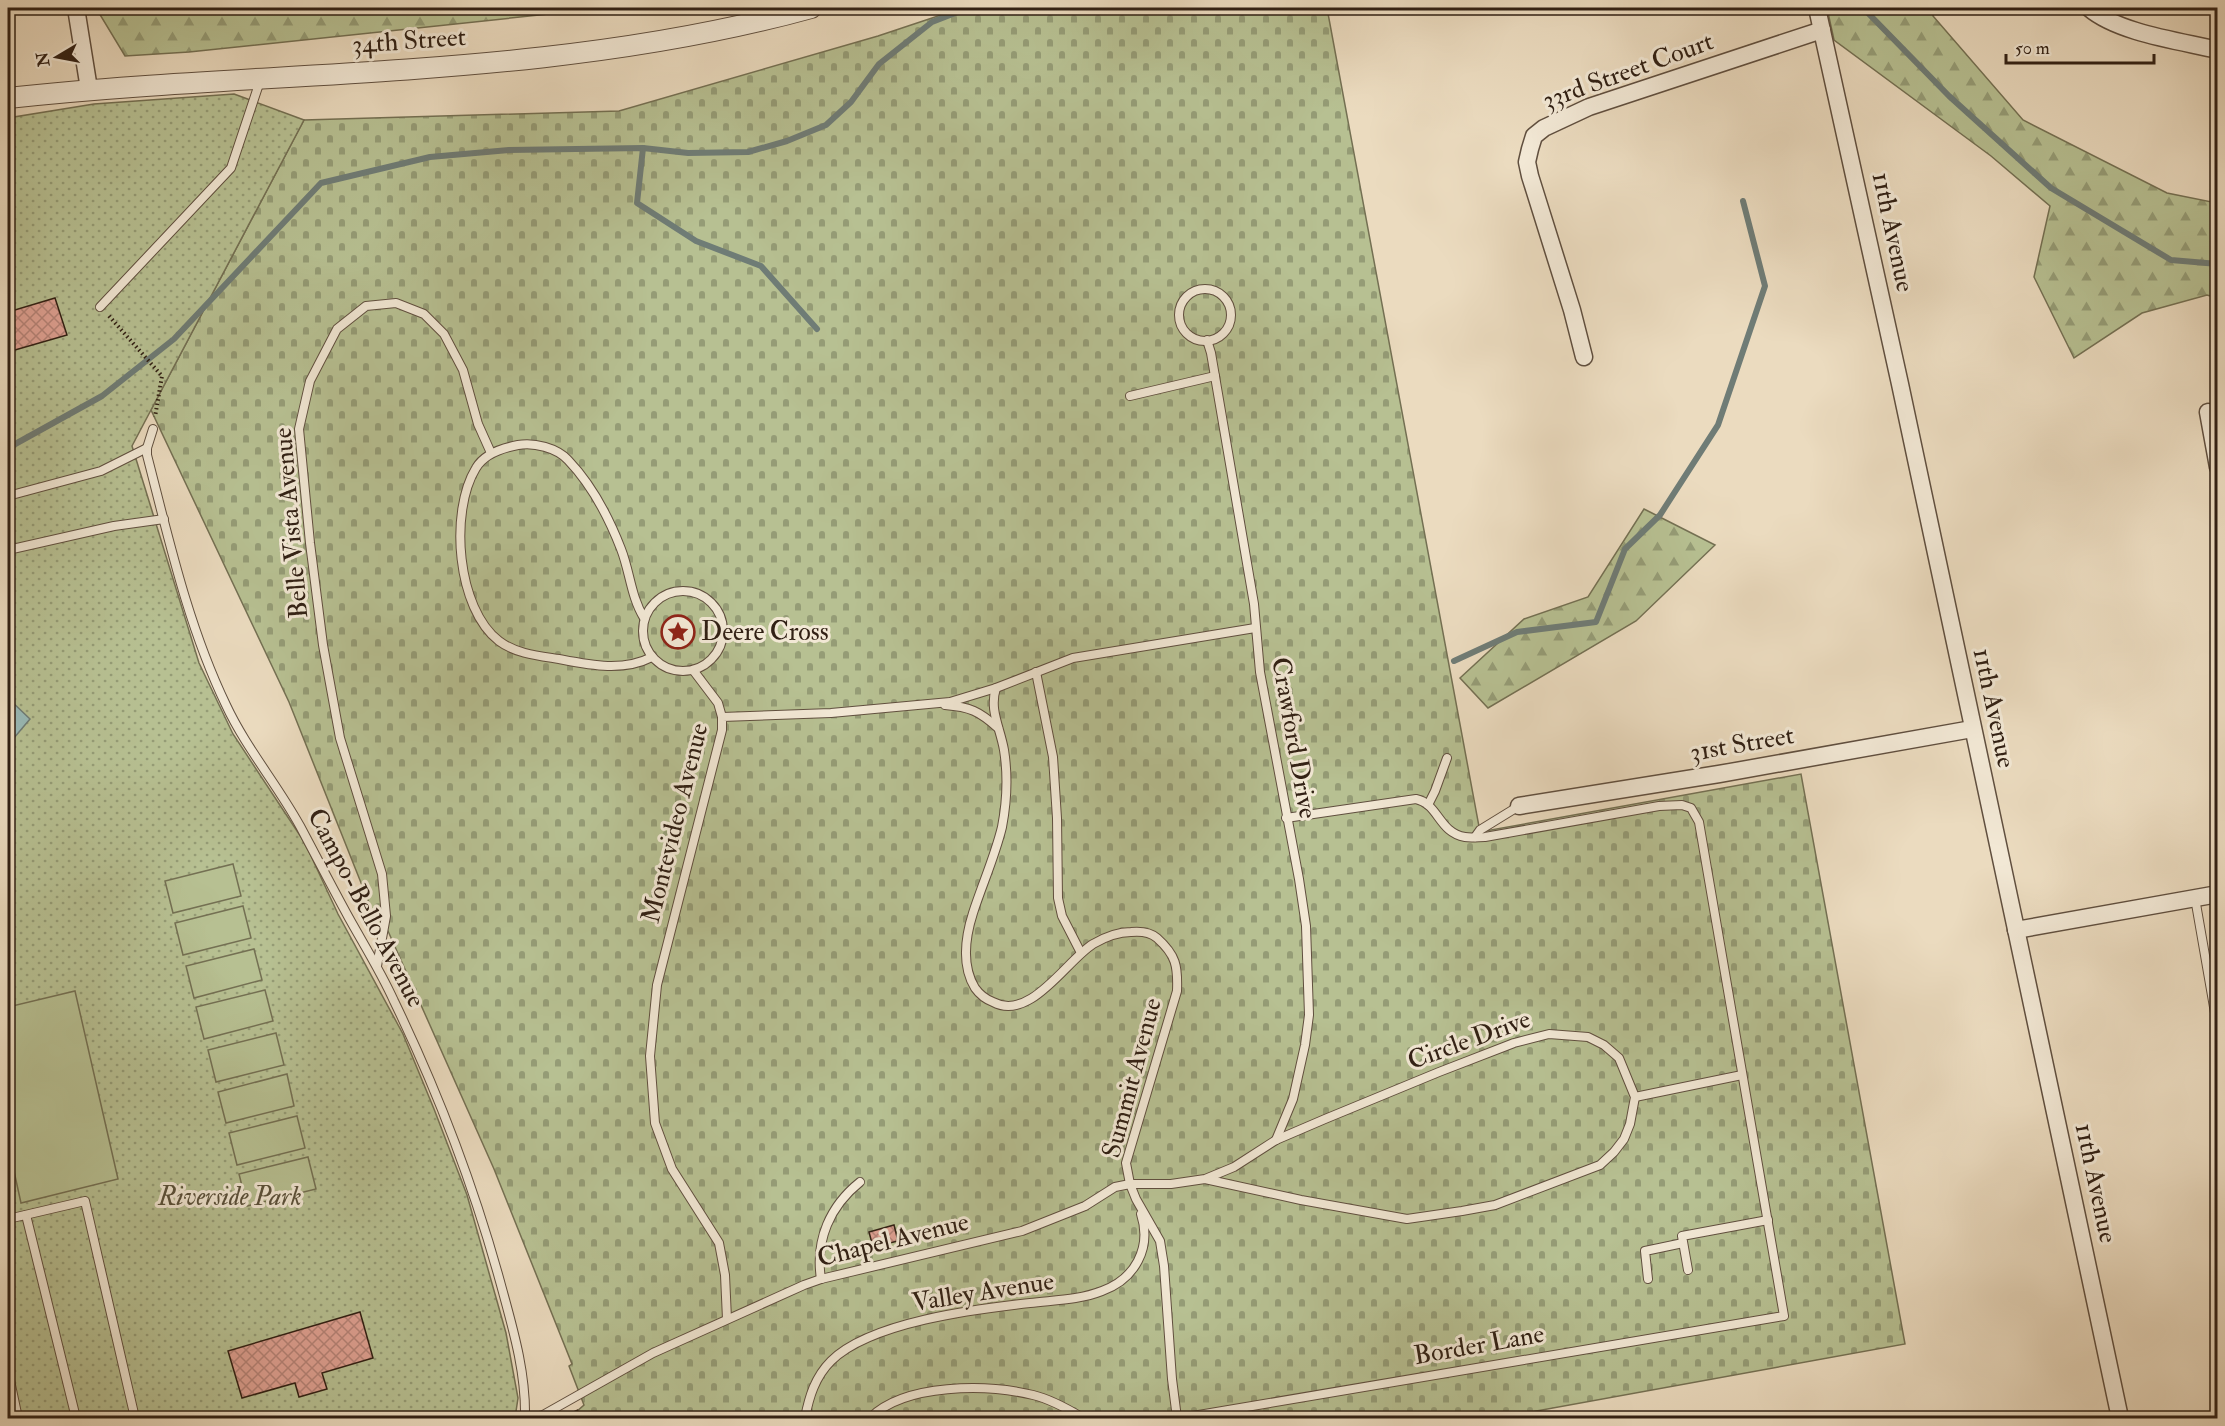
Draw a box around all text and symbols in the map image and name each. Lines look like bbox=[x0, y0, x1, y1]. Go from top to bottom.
street label: 34th Street bbox=[351, 21, 467, 61]
street label: 33rd Street Court bbox=[1538, 25, 1718, 117]
north arrow bbox=[27, 27, 87, 87]
scale bar bbox=[2006, 27, 2154, 65]
text: 50 m bbox=[2015, 37, 2050, 60]
text: N bbox=[32, 50, 54, 69]
street label: 11th Avenue bbox=[1865, 169, 1921, 295]
street label: Belle Vista Avenue bbox=[267, 426, 315, 620]
place icon: Deere Cross bbox=[660, 614, 696, 650]
place label: Deere Cross bbox=[701, 616, 829, 648]
street label: 11th Avenue bbox=[1966, 645, 2022, 771]
street label: Crawford Drive bbox=[1264, 655, 1324, 821]
street label: 31st Street bbox=[1688, 719, 1796, 769]
street label: Montevideo Avenue bbox=[635, 720, 715, 926]
street label: Campo-Bello Avenue bbox=[299, 803, 432, 1014]
street label: Summit Avenue bbox=[1095, 994, 1169, 1161]
street label: Circle Drive bbox=[1403, 1003, 1535, 1077]
street label: 11th Avenue bbox=[2068, 1120, 2124, 1246]
park label: Riverside Park bbox=[157, 1181, 302, 1213]
street label: Chapel Avenue bbox=[814, 1206, 972, 1275]
street label: Valley Avenue bbox=[910, 1265, 1056, 1319]
street label: Border Lane bbox=[1411, 1318, 1547, 1372]

